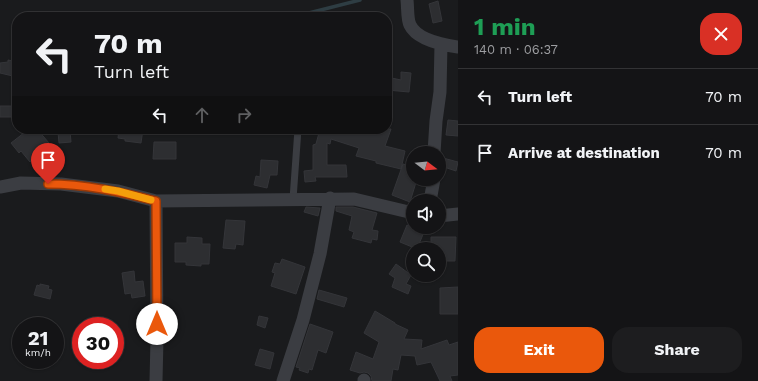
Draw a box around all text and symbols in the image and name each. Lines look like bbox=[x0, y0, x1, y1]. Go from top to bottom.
text: 1 min bbox=[474, 13, 536, 41]
button: close bbox=[700, 13, 742, 55]
text: 70 m bbox=[94, 27, 163, 60]
icon: left bbox=[28, 28, 80, 80]
text: 140 m · 06:37 bbox=[474, 42, 558, 57]
text: Turn left bbox=[94, 61, 169, 82]
icon: left bbox=[474, 86, 496, 108]
text: Turn left bbox=[508, 88, 572, 106]
text: 70 m bbox=[705, 88, 742, 106]
icon: left bbox=[149, 104, 171, 126]
icon: ahead bbox=[191, 104, 213, 126]
icon: right bbox=[233, 104, 255, 126]
icon: arrive bbox=[474, 142, 496, 164]
pin bbox=[31, 143, 65, 184]
text: Arrive at destination bbox=[508, 144, 660, 162]
text: 70 m bbox=[705, 144, 742, 162]
north arrow bbox=[406, 146, 446, 186]
map controls bbox=[406, 146, 446, 282]
icon: arrive bbox=[37, 149, 59, 171]
button: sound bbox=[406, 194, 446, 234]
button: search bbox=[406, 242, 446, 282]
position arrow bbox=[136, 303, 178, 345]
speed limit sign: 30 bbox=[72, 317, 124, 369]
text: 21 bbox=[28, 326, 48, 350]
button: Exit bbox=[474, 327, 604, 373]
button: Share bbox=[612, 327, 742, 373]
text: km/h bbox=[25, 347, 51, 358]

